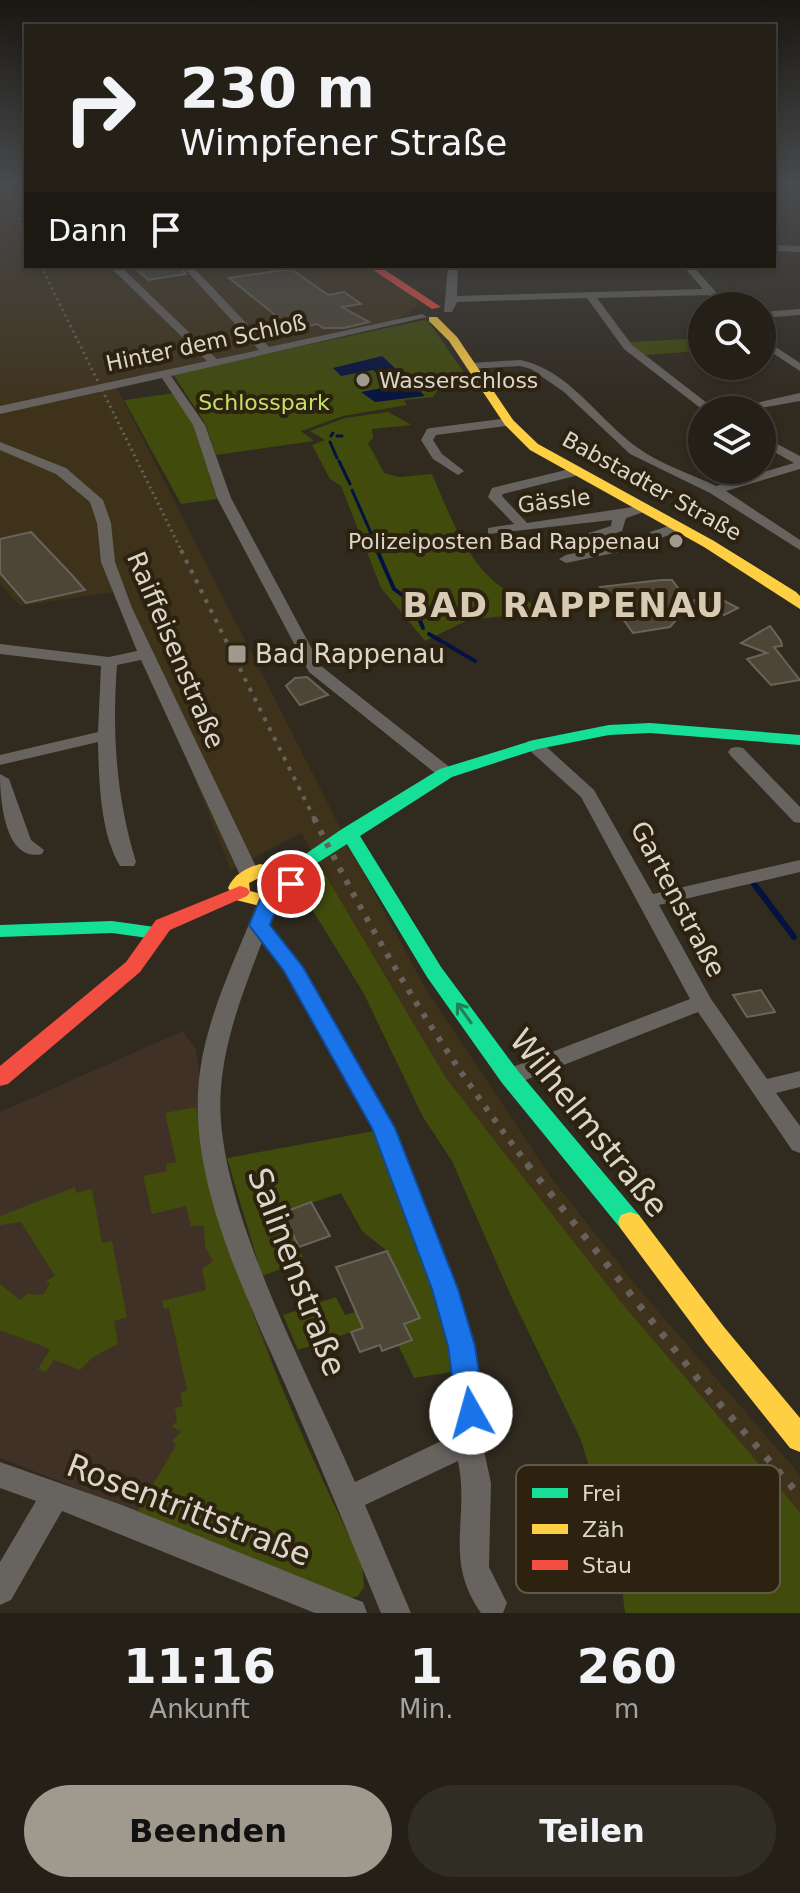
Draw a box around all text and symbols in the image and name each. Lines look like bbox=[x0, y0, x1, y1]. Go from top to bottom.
text: 230 m bbox=[180, 55, 375, 120]
icon: right bbox=[48, 56, 152, 160]
text: Wimpfener Straße bbox=[180, 122, 507, 163]
icon: arrive bbox=[144, 208, 188, 252]
text: Dann bbox=[48, 213, 128, 248]
map controls bbox=[688, 292, 776, 484]
button: search bbox=[688, 292, 776, 380]
street label: Hinter dem Schloß bbox=[104, 310, 308, 376]
place label: Wasserschloss bbox=[379, 368, 538, 393]
marker: Wasserschloss bbox=[354, 371, 372, 389]
park label: Schlosspark bbox=[198, 390, 330, 415]
button: layers bbox=[688, 396, 776, 484]
street label: Babstadter Straße bbox=[558, 426, 746, 546]
street label: Gässle bbox=[516, 484, 592, 518]
place label: Polizeiposten Bad Rappenau bbox=[348, 529, 660, 554]
marker: Polizeiposten Bad Rappenau bbox=[667, 532, 685, 550]
street label: Raiffeisenstraße bbox=[121, 547, 231, 753]
district label: BAD RAPPENAU bbox=[402, 585, 726, 625]
place label: Bad Rappenau bbox=[255, 639, 445, 669]
marker: Bad Rappenau bbox=[226, 643, 248, 665]
street label: Gartenstraße bbox=[624, 816, 732, 982]
pin bbox=[257, 850, 325, 918]
icon: arrive bbox=[269, 862, 313, 906]
one-way arrow bbox=[456, 1003, 472, 1025]
street label: Wilhelmstraße bbox=[502, 1021, 676, 1225]
street label: Salinenstraße bbox=[240, 1163, 354, 1381]
position arrow bbox=[429, 1371, 513, 1455]
street label: Rosentrittstraße bbox=[62, 1446, 316, 1574]
legend bbox=[516, 1465, 780, 1593]
text: Frei bbox=[582, 1481, 621, 1506]
text: Zäh bbox=[582, 1517, 625, 1542]
text: Stau bbox=[582, 1553, 632, 1578]
text: 11:16 bbox=[123, 1638, 276, 1694]
text: 1 bbox=[410, 1638, 443, 1694]
text: 260 bbox=[577, 1638, 677, 1694]
text: Ankunft bbox=[149, 1694, 250, 1724]
text: Min. bbox=[399, 1694, 453, 1724]
text: m bbox=[614, 1694, 639, 1724]
button: Beenden bbox=[24, 1785, 392, 1877]
button: Teilen bbox=[408, 1785, 776, 1877]

